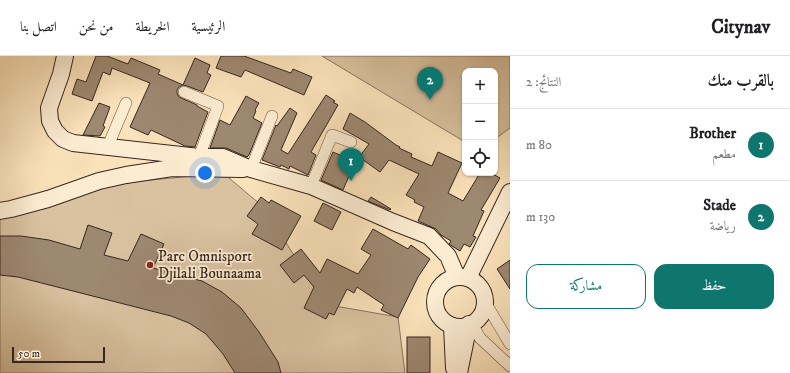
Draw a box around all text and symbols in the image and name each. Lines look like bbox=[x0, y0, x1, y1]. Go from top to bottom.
text: Citynav bbox=[711, 16, 770, 39]
text: اتصل بنا bbox=[20, 18, 57, 36]
text: من نحن bbox=[79, 18, 114, 36]
text: الخريطة bbox=[136, 18, 170, 36]
text: الرئيسية bbox=[192, 18, 225, 36]
pin: 2 bbox=[417, 67, 443, 100]
map controls bbox=[462, 68, 498, 176]
button: + bbox=[462, 68, 498, 104]
text: بالقرب منك bbox=[708, 70, 774, 92]
text: النتائج: 2 bbox=[526, 74, 561, 90]
button: − bbox=[462, 104, 498, 140]
text: Brother bbox=[689, 124, 736, 143]
text: 80 m bbox=[526, 137, 552, 153]
text: 1 bbox=[759, 137, 763, 153]
button: locate bbox=[462, 140, 498, 176]
text: مطعم bbox=[712, 146, 736, 162]
pin: 1 bbox=[338, 148, 364, 181]
your location bbox=[195, 163, 215, 183]
text: Stade bbox=[703, 196, 736, 215]
text: 130 m bbox=[526, 209, 555, 225]
text: 2 bbox=[758, 209, 764, 225]
text: رياضة bbox=[710, 218, 736, 234]
place label: Parc Omnisport Djilali Bounaama bbox=[158, 247, 262, 283]
marker: Parc Omnisport Djilali Bounaama bbox=[145, 260, 155, 270]
button: مشاركة bbox=[526, 264, 646, 309]
button: حفظ bbox=[654, 264, 774, 309]
scale bar bbox=[12, 345, 105, 364]
text: 50 m bbox=[18, 347, 40, 361]

